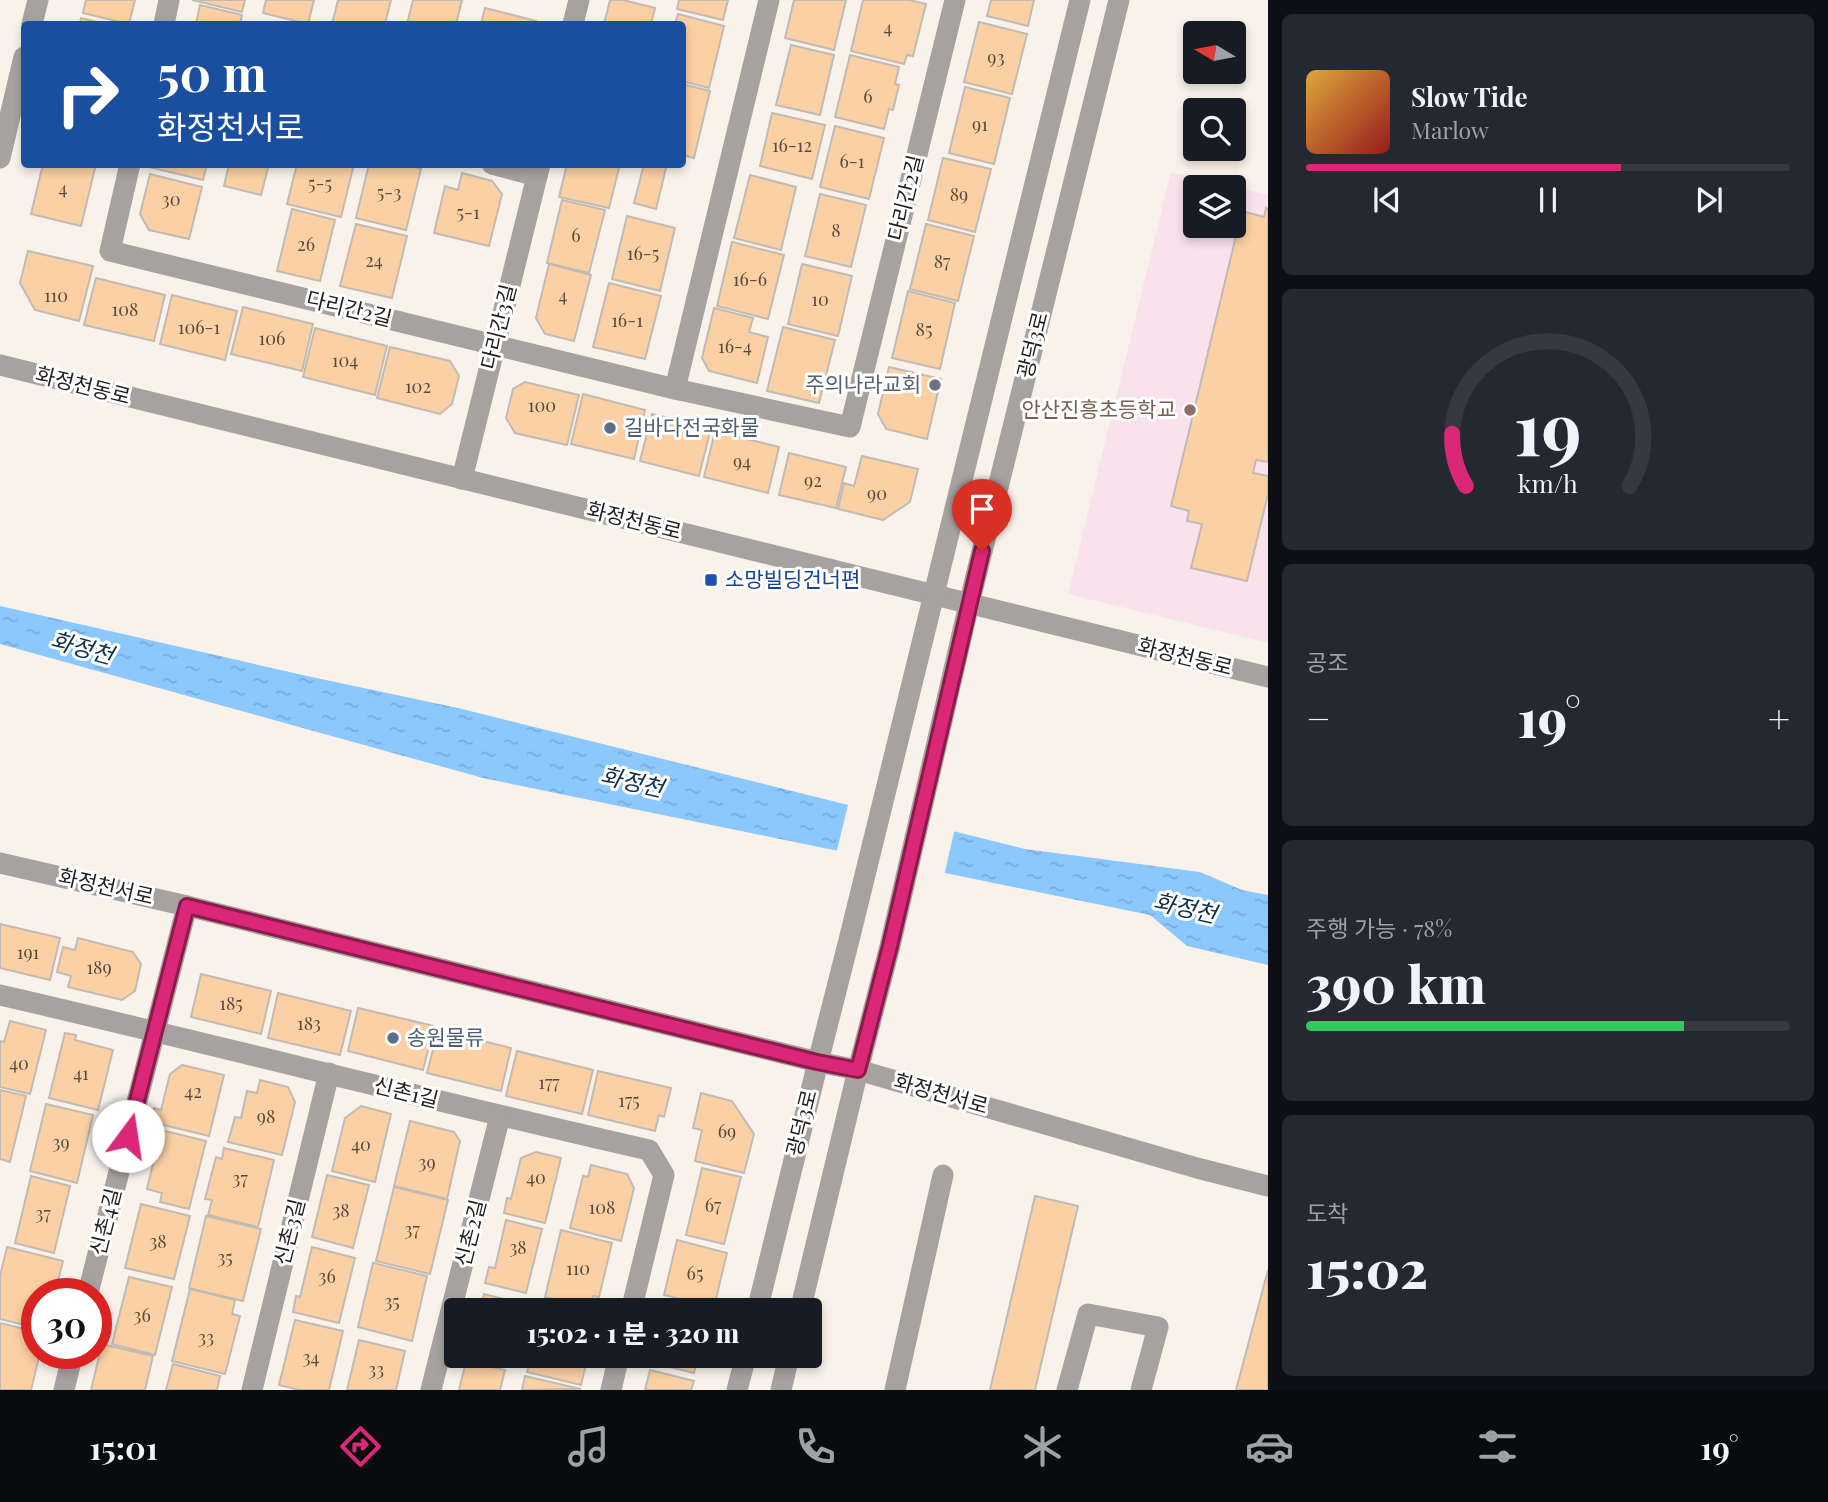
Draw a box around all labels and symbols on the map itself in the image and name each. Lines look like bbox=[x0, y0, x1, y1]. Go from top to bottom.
house number: 4 bbox=[884, 15, 893, 39]
north arrow bbox=[1183, 21, 1246, 84]
house number: 93 bbox=[987, 45, 1005, 69]
house number: 6 bbox=[863, 84, 873, 108]
house number: 91 bbox=[972, 112, 988, 136]
house number: 16-12 bbox=[772, 133, 812, 157]
house number: 6-1 bbox=[840, 149, 865, 173]
street label: 다리간2길 bbox=[880, 152, 928, 243]
house number: 5-5 bbox=[308, 171, 332, 195]
house number: 4 bbox=[59, 176, 68, 200]
house number: 5-3 bbox=[377, 180, 401, 204]
house number: 89 bbox=[950, 182, 968, 206]
house number: 30 bbox=[162, 187, 180, 211]
house number: 5-1 bbox=[456, 200, 480, 224]
house number: 8 bbox=[831, 218, 841, 242]
house number: 6 bbox=[571, 223, 581, 247]
house number: 26 bbox=[297, 232, 315, 256]
house number: 16-5 bbox=[627, 241, 659, 265]
house number: 24 bbox=[365, 248, 383, 272]
house number: 87 bbox=[934, 249, 951, 273]
house number: 16-6 bbox=[733, 267, 767, 291]
street label: 다리간3길 bbox=[473, 281, 521, 372]
house number: 110 bbox=[44, 283, 68, 307]
street label: 다리간2길 bbox=[304, 283, 395, 331]
house number: 4 bbox=[559, 283, 568, 307]
house number: 10 bbox=[811, 287, 829, 311]
house number: 108 bbox=[112, 297, 138, 321]
house number: 16-1 bbox=[611, 308, 643, 332]
street label: 광덕3로 bbox=[1009, 308, 1053, 381]
house number: 106-1 bbox=[178, 315, 221, 339]
house number: 85 bbox=[916, 317, 932, 341]
house number: 106 bbox=[259, 326, 285, 350]
house number: 16-4 bbox=[718, 334, 752, 358]
house number: 104 bbox=[332, 348, 358, 372]
street label: 화정천동로 bbox=[33, 359, 134, 409]
place label: 주의나라교회 bbox=[805, 369, 921, 397]
house number: 102 bbox=[405, 374, 431, 398]
marker: 주의나라교회 bbox=[927, 377, 943, 393]
house number: 100 bbox=[528, 393, 556, 417]
place label: 안산진흥초등학교 bbox=[1021, 394, 1176, 422]
marker: 안산진흥초등학교 bbox=[1182, 402, 1198, 418]
place label: 길바다전국화물 bbox=[624, 412, 759, 440]
marker: 길바다전국화물 bbox=[602, 420, 618, 436]
house number: 94 bbox=[733, 449, 751, 473]
house number: 92 bbox=[804, 468, 822, 492]
pin bbox=[952, 479, 1012, 551]
house number: 90 bbox=[867, 481, 887, 505]
street label: 화정천동로 bbox=[584, 494, 685, 544]
place label: 소망빌딩건너편 bbox=[725, 564, 860, 592]
marker: 소망빌딩건너편 bbox=[703, 572, 719, 588]
water label: 화정천 bbox=[48, 623, 120, 671]
street label: 화정천동로 bbox=[1135, 630, 1236, 680]
water label: 화정천 bbox=[598, 758, 670, 803]
street label: 화정천서로 bbox=[56, 861, 157, 910]
water label: 화정천 bbox=[1151, 884, 1223, 929]
house number: 191 bbox=[17, 940, 40, 964]
house number: 189 bbox=[86, 955, 112, 979]
house number: 185 bbox=[219, 991, 243, 1015]
house number: 183 bbox=[297, 1011, 321, 1035]
place label: 송원물류 bbox=[407, 1022, 484, 1050]
marker: 송원물류 bbox=[385, 1030, 401, 1046]
house number: 40 bbox=[9, 1051, 29, 1075]
house number: 41 bbox=[73, 1061, 89, 1085]
street label: 화정천서로 bbox=[891, 1065, 992, 1119]
street label: 신촌1길 bbox=[371, 1070, 442, 1113]
house number: 177 bbox=[538, 1070, 560, 1094]
house number: 42 bbox=[184, 1079, 202, 1103]
street label: 광덕3로 bbox=[778, 1086, 822, 1159]
house number: 175 bbox=[618, 1088, 640, 1112]
position arrow bbox=[91, 1099, 165, 1173]
house number: 98 bbox=[257, 1104, 275, 1128]
house number: 69 bbox=[718, 1119, 736, 1143]
house number: 39 bbox=[52, 1130, 70, 1154]
house number: 40 bbox=[351, 1132, 371, 1156]
house number: 39 bbox=[418, 1150, 436, 1174]
house number: 40 bbox=[526, 1165, 546, 1189]
house number: 37 bbox=[232, 1166, 248, 1190]
street label: 신촌4길 bbox=[82, 1185, 126, 1258]
house number: 67 bbox=[705, 1193, 722, 1217]
street label: 신촌3길 bbox=[266, 1195, 310, 1268]
house number: 108 bbox=[589, 1195, 615, 1219]
street label: 신촌2길 bbox=[447, 1196, 491, 1269]
house number: 38 bbox=[332, 1198, 350, 1222]
house number: 37 bbox=[35, 1201, 51, 1225]
house number: 37 bbox=[404, 1217, 420, 1241]
house number: 38 bbox=[149, 1229, 167, 1253]
house number: 38 bbox=[509, 1235, 527, 1259]
house number: 35 bbox=[217, 1245, 233, 1269]
house number: 110 bbox=[566, 1256, 590, 1280]
house number: 65 bbox=[687, 1261, 703, 1285]
house number: 36 bbox=[318, 1264, 336, 1288]
speed limit sign: 30 bbox=[21, 1278, 112, 1369]
house number: 35 bbox=[384, 1289, 400, 1313]
house number: 36 bbox=[133, 1303, 151, 1327]
house number: 33 bbox=[198, 1325, 214, 1349]
house number: 34 bbox=[302, 1345, 320, 1369]
house number: 33 bbox=[368, 1357, 384, 1381]

